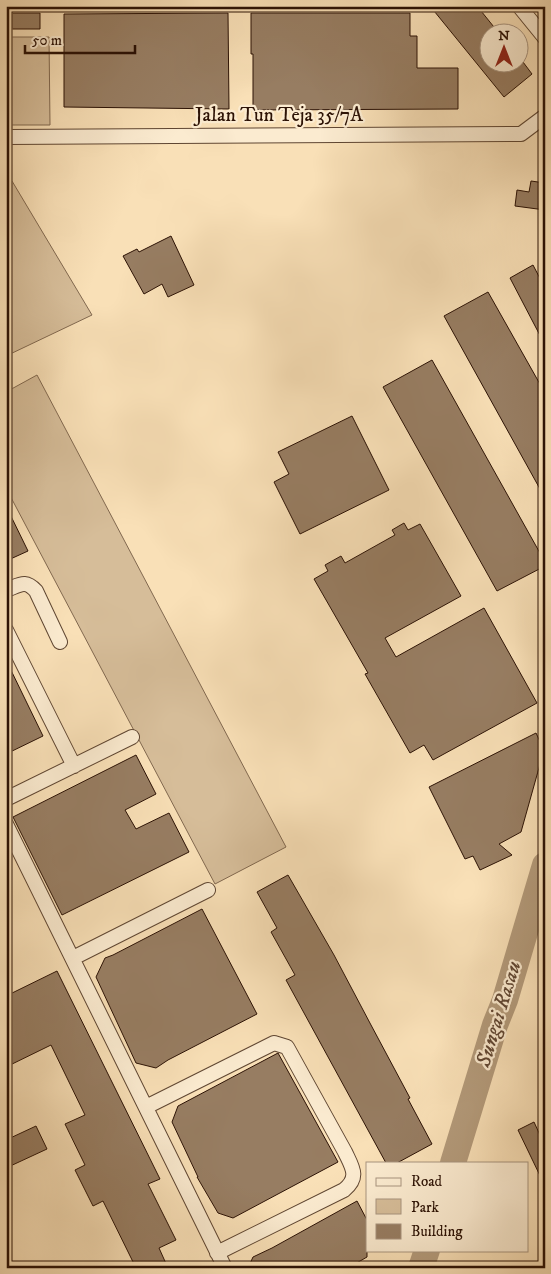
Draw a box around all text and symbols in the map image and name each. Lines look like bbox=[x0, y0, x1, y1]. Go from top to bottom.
scale bar bbox=[25, 22, 135, 54]
north arrow bbox=[478, 22, 528, 72]
text: N bbox=[498, 27, 510, 45]
text: 50 m bbox=[32, 31, 62, 50]
street label: Jalan Tun Teja 35/7A bbox=[193, 103, 363, 128]
water label: Sungai Rasau bbox=[470, 958, 527, 1071]
legend bbox=[366, 1162, 528, 1252]
text: Road bbox=[411, 1172, 443, 1191]
text: Park bbox=[411, 1198, 440, 1217]
text: Building bbox=[411, 1222, 463, 1241]

